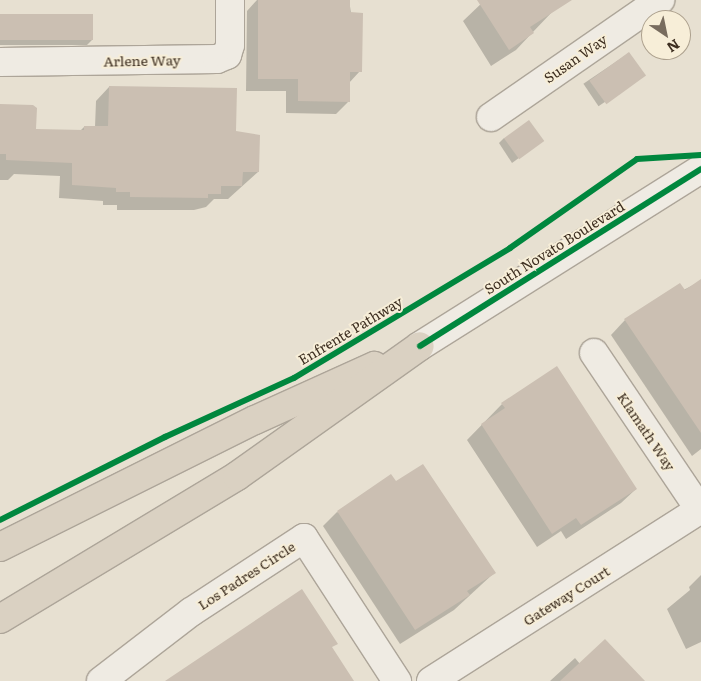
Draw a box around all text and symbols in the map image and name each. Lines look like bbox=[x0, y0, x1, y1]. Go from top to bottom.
north arrow bbox=[641, 10, 691, 60]
street label: Susan Way bbox=[540, 30, 610, 86]
text: N bbox=[663, 35, 684, 58]
street label: Arlene Way bbox=[103, 51, 181, 69]
street label: South Novato Boulevard bbox=[481, 197, 627, 297]
street label: Enfrente Pathway bbox=[295, 292, 405, 368]
street label: Klamath Way bbox=[615, 389, 679, 473]
street label: Los Padres Circle bbox=[194, 537, 298, 613]
street label: Gateway Court bbox=[520, 562, 612, 628]

